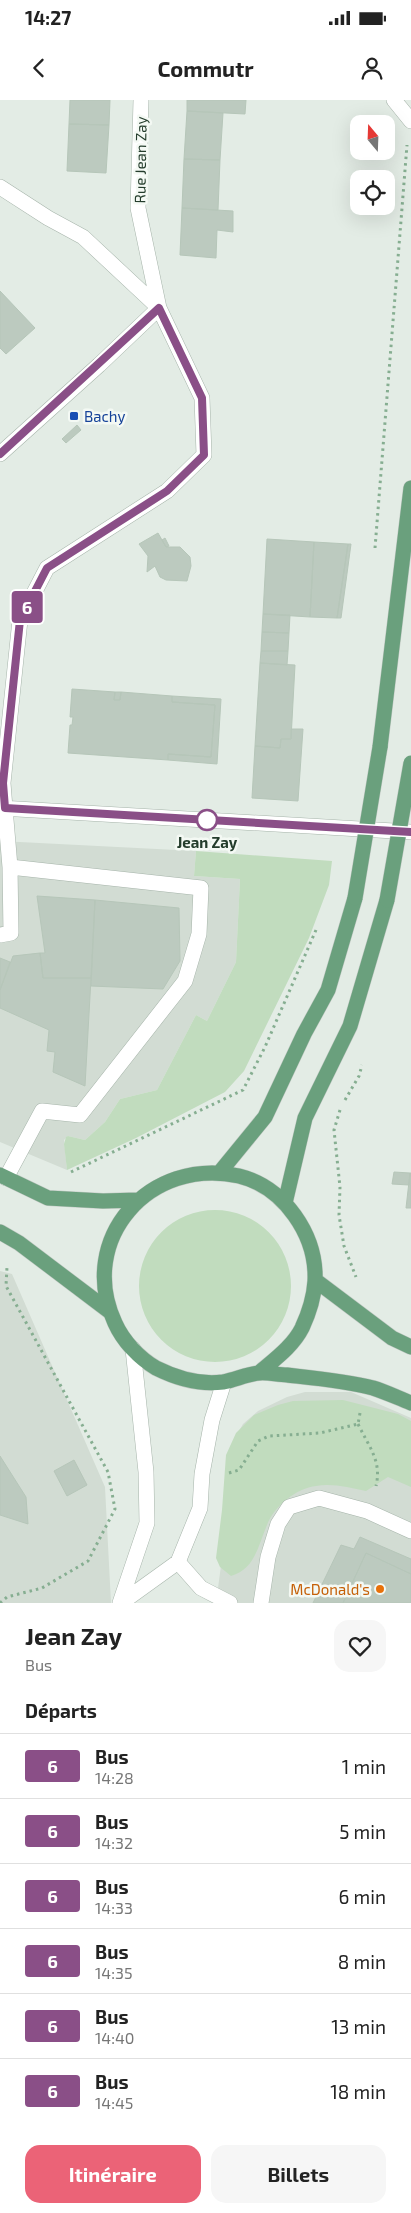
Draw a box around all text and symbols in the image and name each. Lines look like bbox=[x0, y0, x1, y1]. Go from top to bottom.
text: 14:27 bbox=[25, 6, 71, 29]
icon: back bbox=[25, 54, 53, 82]
icon: person bbox=[358, 54, 386, 82]
text: Commutr bbox=[157, 55, 254, 81]
north arrow bbox=[350, 115, 395, 160]
map controls bbox=[350, 115, 395, 215]
street label: Rue Jean Zay bbox=[130, 116, 150, 204]
button: locate bbox=[350, 170, 395, 215]
place label: Bachy bbox=[84, 407, 126, 425]
marker: Bachy bbox=[68, 410, 80, 422]
line badge: 6 bbox=[11, 591, 43, 623]
text: 6 bbox=[22, 596, 32, 618]
marker: Jean Zay bbox=[196, 809, 218, 831]
place label: Jean Zay bbox=[177, 833, 238, 852]
place label: McDonald's bbox=[290, 1580, 370, 1598]
marker: McDonald's bbox=[374, 1583, 386, 1595]
button: heart bbox=[334, 1620, 386, 1672]
text: Jean Zay bbox=[25, 1621, 122, 1650]
text: Bus bbox=[25, 1655, 52, 1674]
text: Départs bbox=[25, 1699, 97, 1722]
text: Bus bbox=[95, 1745, 129, 1768]
text: 6 bbox=[47, 1755, 58, 1777]
text: 1 min bbox=[342, 1755, 386, 1778]
text: 14:28 bbox=[95, 1768, 134, 1787]
text: Bus bbox=[95, 1810, 129, 1833]
text: 6 bbox=[47, 1820, 58, 1842]
text: 5 min bbox=[339, 1820, 386, 1843]
text: 14:32 bbox=[95, 1833, 133, 1852]
text: Bus bbox=[95, 1875, 129, 1898]
text: 6 bbox=[47, 1885, 58, 1907]
text: 6 min bbox=[338, 1885, 386, 1908]
text: 14:33 bbox=[95, 1898, 133, 1917]
text: Bus bbox=[95, 1940, 129, 1963]
text: 6 bbox=[47, 1950, 58, 1972]
text: 8 min bbox=[338, 1950, 386, 1973]
text: 14:35 bbox=[95, 1963, 132, 1982]
text: Bus bbox=[95, 2005, 129, 2028]
text: 6 bbox=[47, 2015, 58, 2037]
text: 13 min bbox=[331, 2015, 386, 2038]
text: 14:40 bbox=[95, 2028, 134, 2047]
text: Bus bbox=[95, 2070, 129, 2093]
text: 6 bbox=[47, 2080, 58, 2102]
text: 18 min bbox=[330, 2080, 386, 2103]
text: 14:45 bbox=[95, 2093, 133, 2112]
button: Itinéraire bbox=[25, 2145, 201, 2203]
button: Billets bbox=[211, 2145, 386, 2203]

